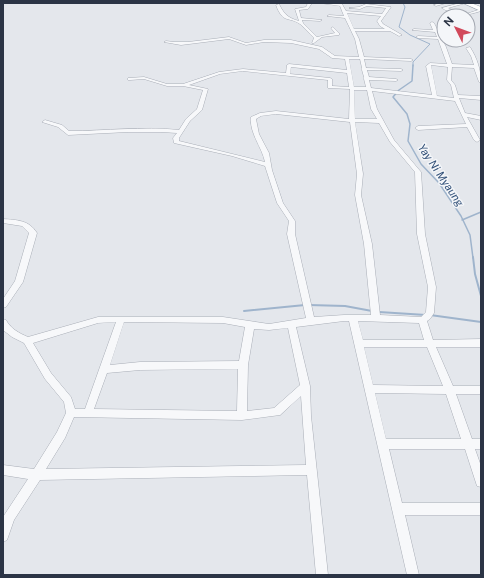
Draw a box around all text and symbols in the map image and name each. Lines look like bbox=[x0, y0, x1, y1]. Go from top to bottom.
north arrow bbox=[436, 8, 476, 48]
text: N bbox=[441, 14, 456, 29]
water label: Yay Ni Myaung bbox=[416, 142, 467, 209]

